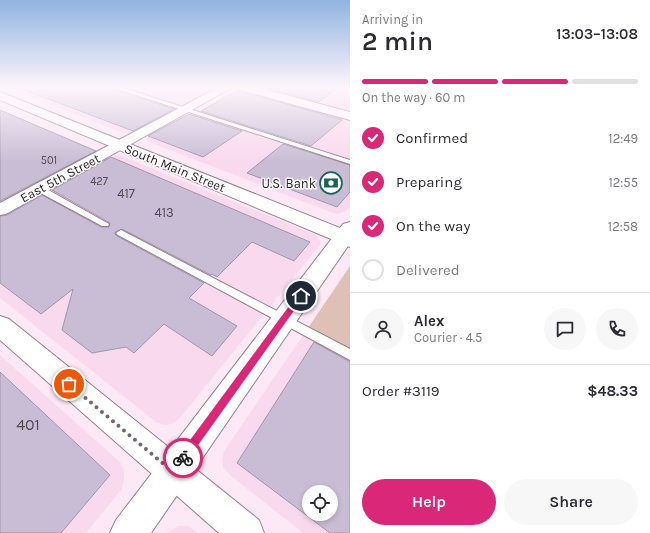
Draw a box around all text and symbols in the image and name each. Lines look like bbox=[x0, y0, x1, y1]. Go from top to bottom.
text: Arriving in bbox=[362, 12, 423, 27]
text: 13:03–13:08 bbox=[556, 25, 638, 43]
text: 2 min bbox=[362, 26, 433, 57]
text: On the way · 60 m bbox=[362, 90, 465, 105]
icon: check bbox=[362, 127, 384, 149]
text: Confirmed bbox=[396, 129, 468, 147]
text: 12:49 bbox=[608, 131, 638, 146]
street label: South Main Street bbox=[122, 141, 228, 195]
street label: East 5th Street bbox=[18, 151, 103, 205]
house number: 501 bbox=[41, 154, 57, 167]
bank icon: U.S. Bank bbox=[318, 170, 344, 196]
icon: check bbox=[362, 171, 384, 193]
text: Preparing bbox=[396, 173, 462, 191]
house number: 427 bbox=[90, 175, 108, 188]
text: 12:55 bbox=[608, 175, 638, 190]
place label: U.S. Bank bbox=[262, 176, 316, 191]
house number: 417 bbox=[117, 186, 135, 201]
house number: 413 bbox=[154, 205, 174, 220]
icon: check bbox=[362, 215, 384, 237]
text: On the way bbox=[396, 217, 470, 235]
text: 12:58 bbox=[608, 219, 638, 234]
text: Delivered bbox=[396, 261, 460, 279]
pin bbox=[284, 279, 318, 313]
icon: home bbox=[290, 285, 312, 307]
button: person bbox=[362, 308, 404, 350]
button: chat bbox=[544, 308, 586, 350]
button: phone bbox=[596, 308, 638, 350]
text: Alex bbox=[414, 312, 444, 330]
text: Courier · 4.5 bbox=[414, 330, 482, 345]
pin bbox=[52, 367, 86, 401]
icon: bag bbox=[58, 373, 80, 395]
text: Order #3119 bbox=[362, 382, 440, 400]
text: $48.33 bbox=[587, 382, 638, 400]
house number: 401 bbox=[16, 415, 40, 434]
courier bbox=[163, 438, 203, 478]
icon: bike bbox=[172, 447, 194, 469]
button: Help bbox=[362, 479, 496, 525]
button: Share bbox=[504, 479, 638, 525]
map controls bbox=[302, 485, 338, 521]
button: locate bbox=[302, 485, 338, 521]

